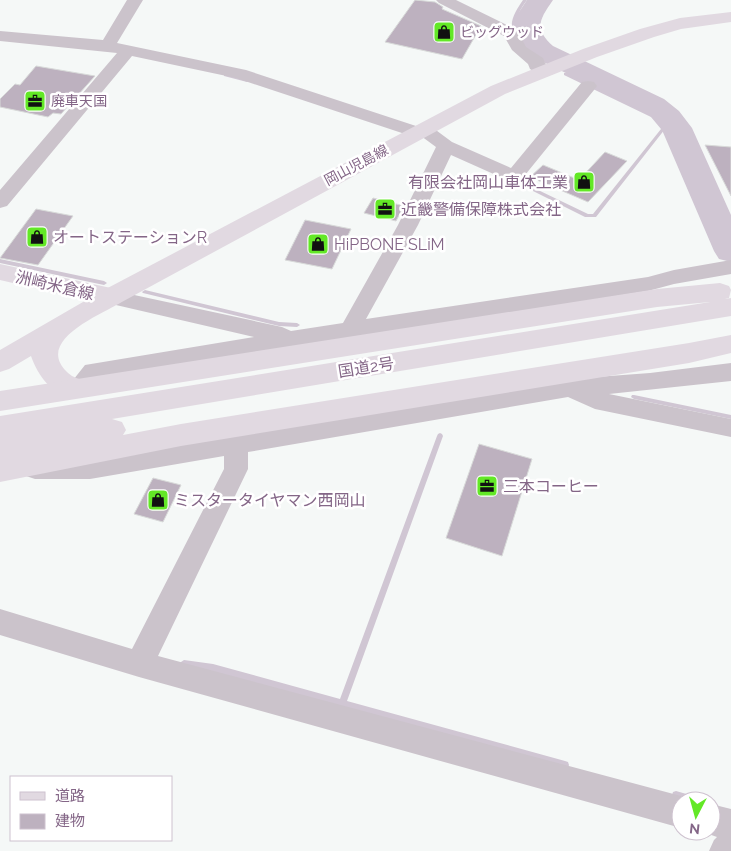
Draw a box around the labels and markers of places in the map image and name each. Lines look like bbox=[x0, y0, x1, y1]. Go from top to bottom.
shop icon: ビッグウッド bbox=[432, 20, 456, 44]
place label: ビッグウッド bbox=[460, 24, 544, 40]
office icon: 廃車天国 bbox=[23, 89, 47, 113]
place label: 廃車天国 bbox=[51, 93, 107, 109]
shop icon: 有限会社岡山車体工業 bbox=[572, 170, 596, 194]
place label: 有限会社岡山車体工業 bbox=[408, 173, 568, 192]
office icon: 近畿警備保障株式会社 bbox=[373, 197, 397, 221]
place label: 近畿警備保障株式会社 bbox=[401, 200, 561, 219]
shop icon: オートステーションR bbox=[25, 225, 49, 249]
place label: オートステーションR bbox=[53, 228, 207, 247]
shop icon: HiPBONE SLiM bbox=[306, 232, 330, 256]
place label: HiPBONE SLiM bbox=[334, 235, 445, 254]
office icon: 三本コーヒー bbox=[475, 474, 499, 498]
place label: 三本コーヒー bbox=[503, 477, 599, 496]
shop icon: ミスタータイヤマン西岡山 bbox=[146, 488, 170, 512]
place label: ミスタータイヤマン西岡山 bbox=[174, 491, 366, 510]

